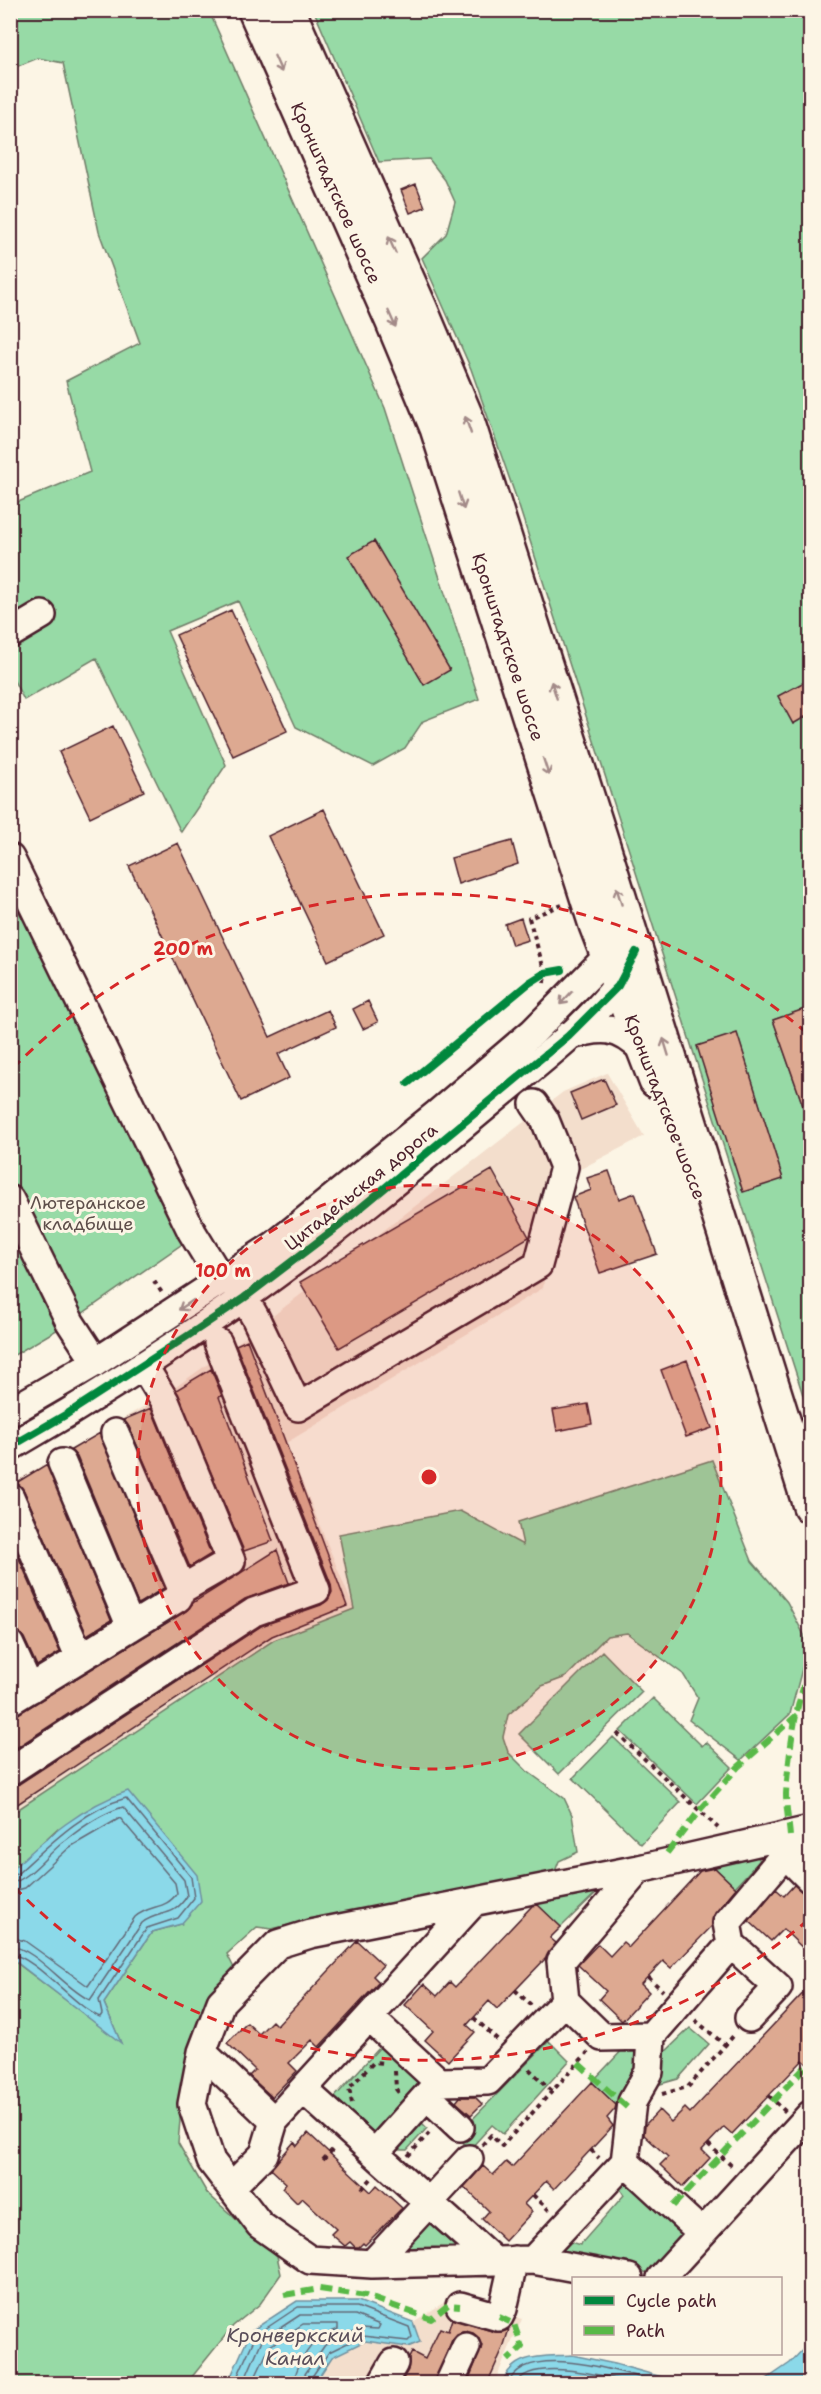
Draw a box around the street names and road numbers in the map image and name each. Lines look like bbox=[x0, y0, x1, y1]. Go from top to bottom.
street label: Кронштадтское шоссе bbox=[285, 98, 387, 288]
street label: Кронштадтское шоссе bbox=[466, 550, 550, 744]
street label: Кронштадтское шоссе bbox=[619, 1011, 711, 1203]
street label: Цитадельская дорога bbox=[279, 1118, 443, 1256]

